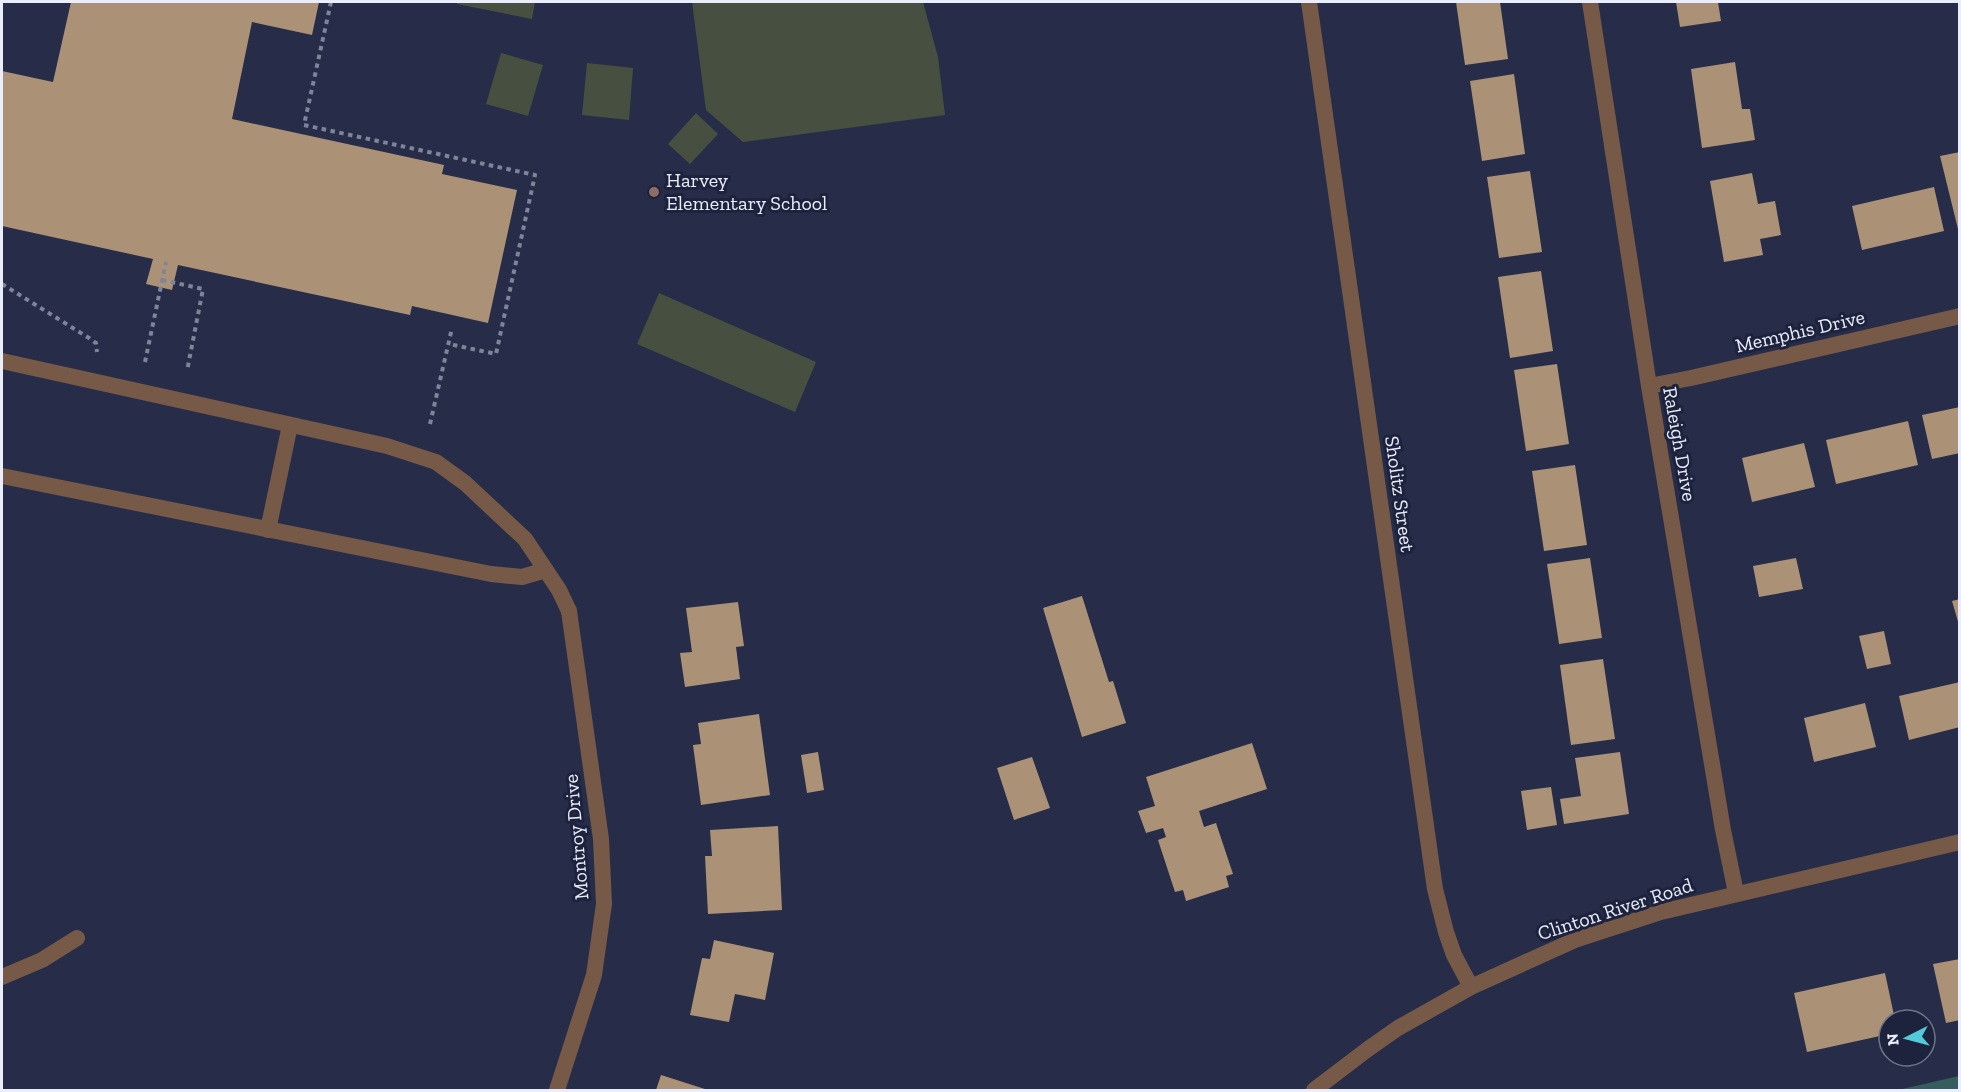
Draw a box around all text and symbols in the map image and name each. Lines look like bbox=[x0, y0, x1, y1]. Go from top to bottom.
place label: Harvey Elementary School bbox=[666, 168, 827, 215]
marker: Harvey Elementary School bbox=[647, 185, 661, 199]
street label: Memphis Drive bbox=[1733, 304, 1867, 358]
street label: Raleigh Drive bbox=[1658, 385, 1702, 503]
street label: Sholitz Street bbox=[1380, 434, 1420, 554]
street label: Montroy Drive bbox=[559, 773, 593, 901]
street label: Clinton River Road bbox=[1534, 873, 1696, 945]
north arrow bbox=[1877, 1008, 1937, 1068]
text: N bbox=[1882, 1032, 1903, 1047]

